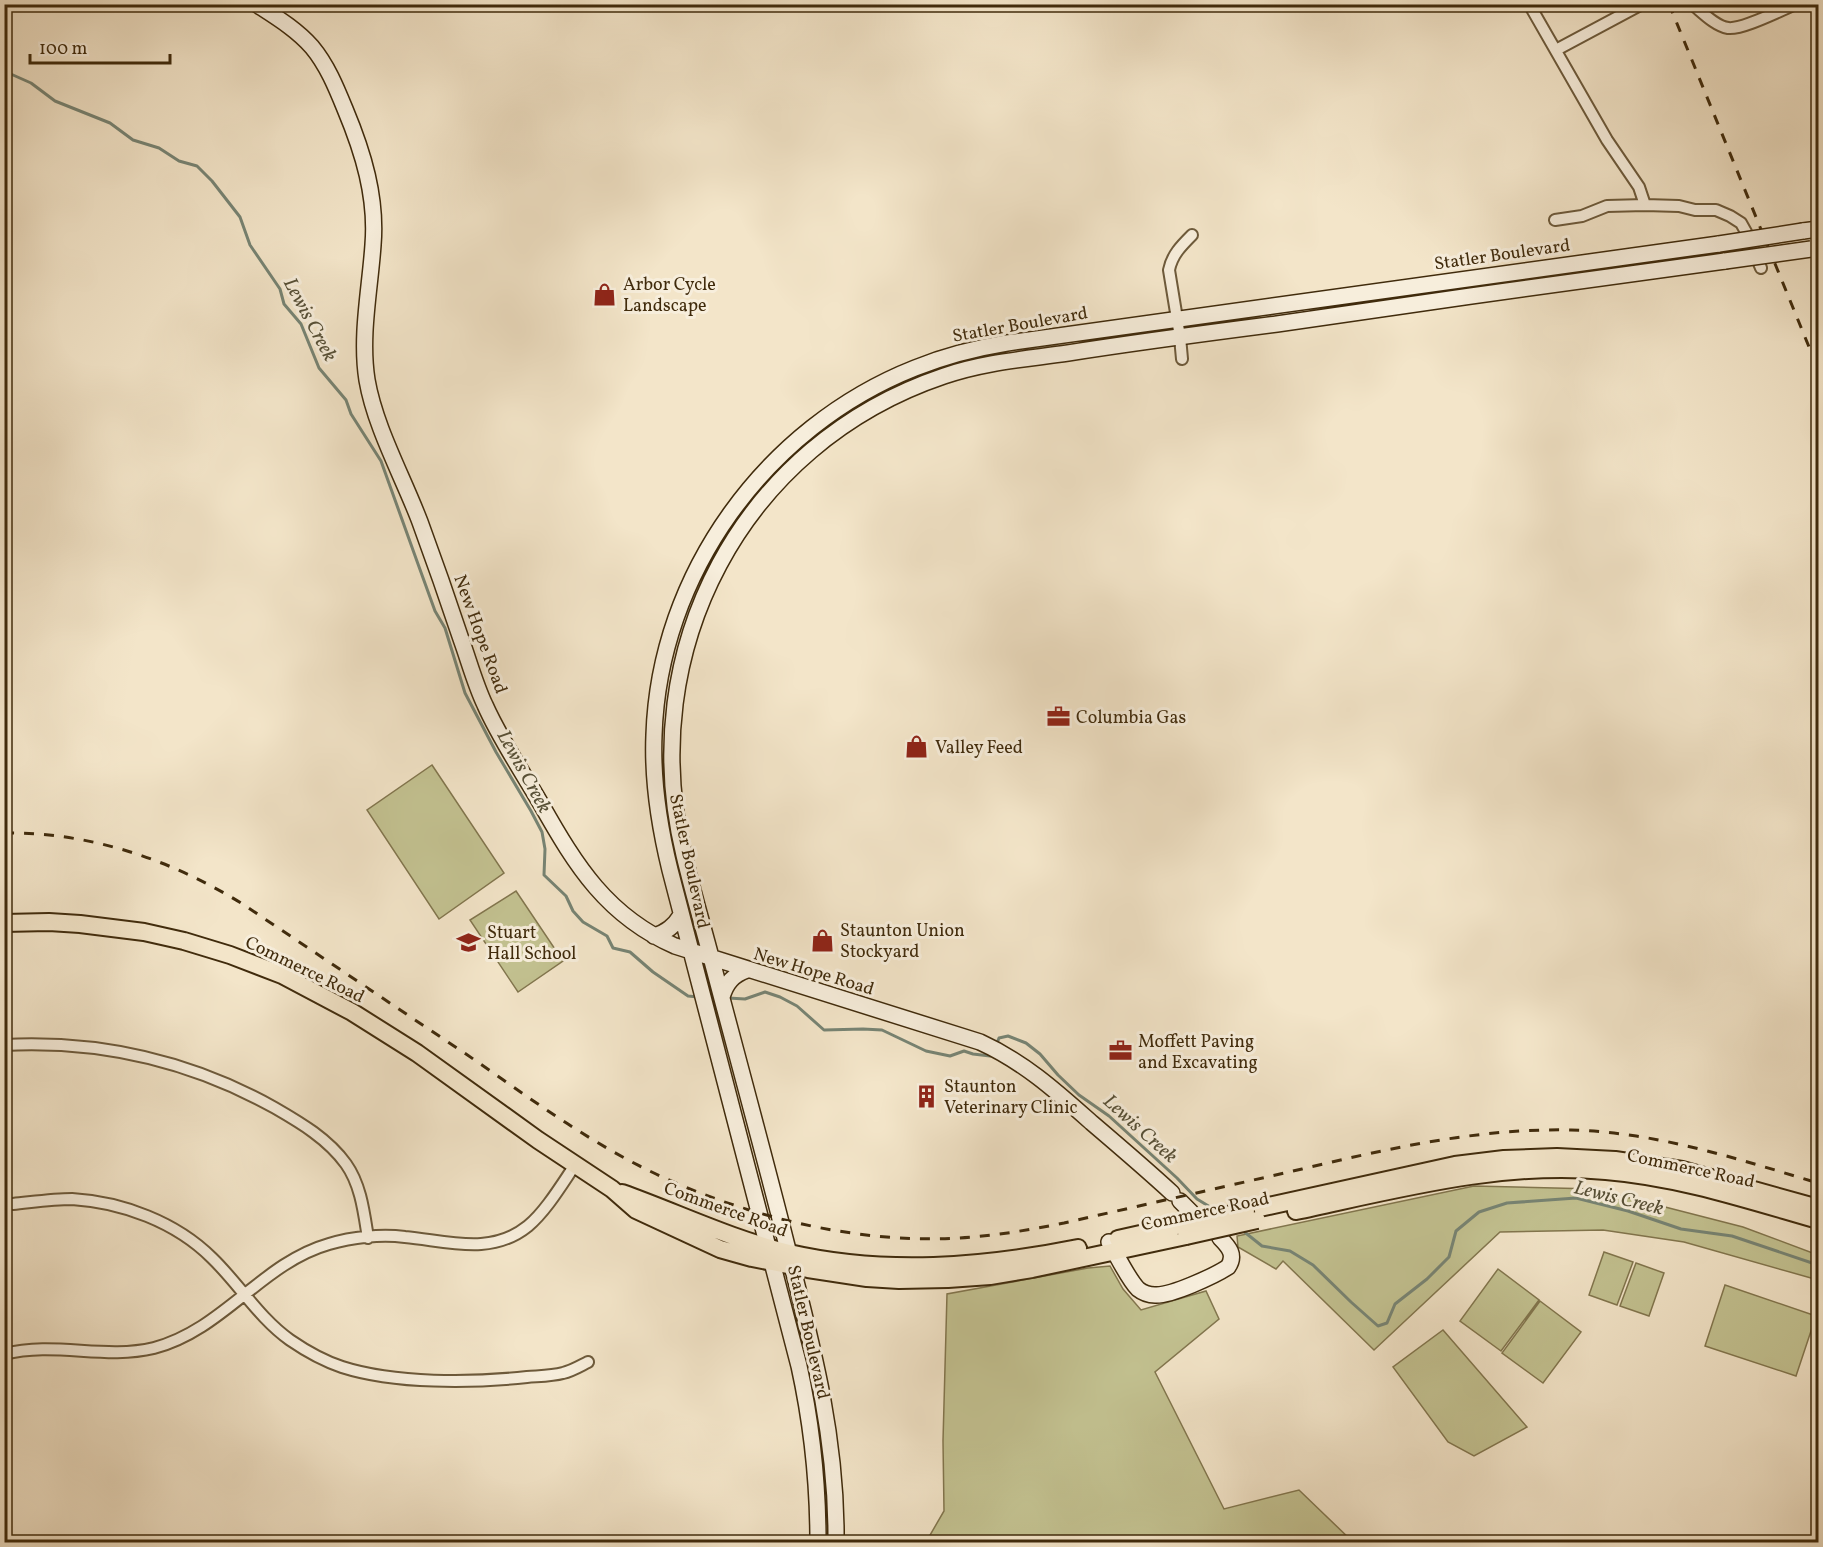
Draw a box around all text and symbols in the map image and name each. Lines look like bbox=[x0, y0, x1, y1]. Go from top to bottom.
scale bar bbox=[30, 27, 170, 65]
text: 100 m bbox=[39, 37, 88, 62]
street label: Statler Boulevard bbox=[1433, 234, 1572, 277]
water label: Lewis Creek bbox=[275, 273, 343, 367]
place label: Arbor Cycle Landscape bbox=[623, 273, 716, 319]
shop icon: Arbor Cycle Landscape bbox=[592, 281, 618, 307]
street label: Statler Boulevard bbox=[951, 301, 1090, 350]
street label: New Hope Road bbox=[446, 572, 513, 697]
office icon: Columbia Gas bbox=[1045, 704, 1071, 730]
place label: Columbia Gas bbox=[1076, 706, 1186, 731]
water label: Lewis Creek bbox=[489, 725, 558, 819]
shop icon: Valley Feed bbox=[904, 734, 930, 760]
place label: Valley Feed bbox=[935, 736, 1023, 761]
street label: Statler Boulevard bbox=[662, 792, 715, 931]
place label: Staunton Union Stockyard bbox=[840, 919, 965, 965]
place label: Stuart Hall School bbox=[487, 921, 577, 967]
shop icon: Staunton Union Stockyard bbox=[809, 927, 835, 953]
school or university icon: Stuart Hall School bbox=[456, 929, 482, 955]
street label: Commerce Road bbox=[240, 931, 368, 1010]
street label: New Hope Road bbox=[750, 942, 877, 1003]
place label: Moffett Paving and Excavating bbox=[1138, 1030, 1258, 1076]
office icon: Moffett Paving and Excavating bbox=[1107, 1038, 1133, 1064]
place label: Staunton Veterinary Clinic bbox=[944, 1075, 1078, 1121]
building icon: Staunton Veterinary Clinic bbox=[913, 1083, 939, 1109]
water label: Lewis Creek bbox=[1096, 1088, 1183, 1170]
street label: Commerce Road bbox=[1624, 1144, 1757, 1195]
water label: Lewis Creek bbox=[1571, 1174, 1666, 1224]
street label: Commerce Road bbox=[660, 1176, 791, 1244]
street label: Commerce Road bbox=[1139, 1187, 1272, 1238]
street label: Statler Boulevard bbox=[780, 1263, 835, 1402]

